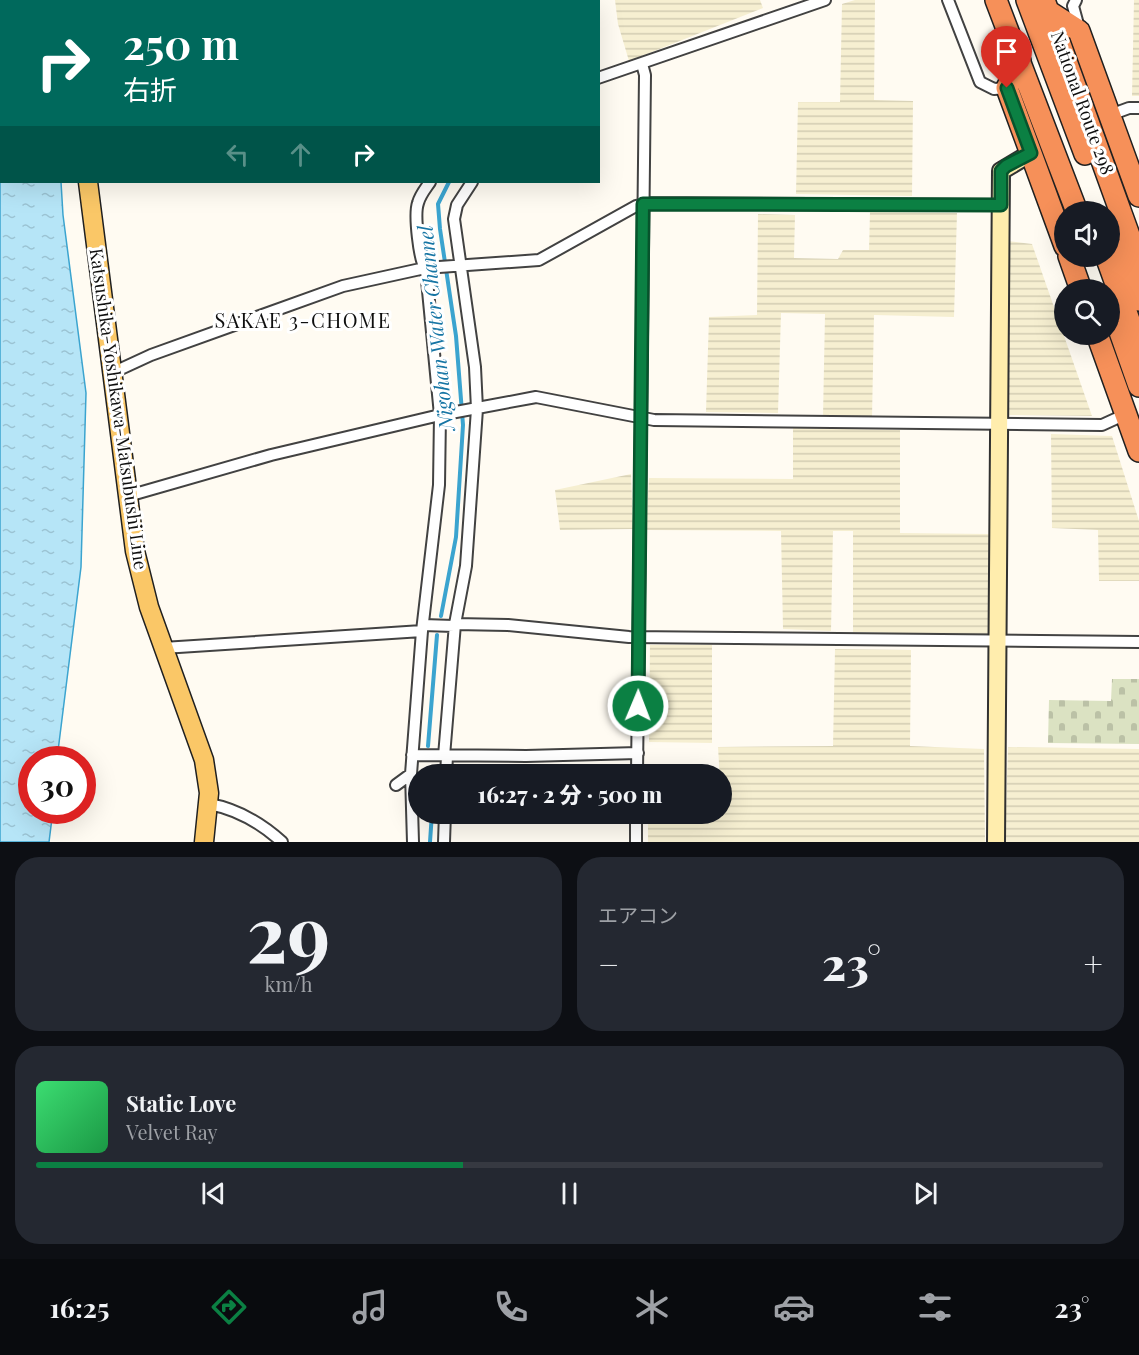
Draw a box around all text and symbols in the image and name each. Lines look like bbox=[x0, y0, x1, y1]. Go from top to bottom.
text: 250 m bbox=[123, 15, 239, 71]
icon: right bbox=[24, 24, 102, 102]
pin bbox=[981, 26, 1032, 88]
street label: National Route 298 bbox=[1046, 27, 1120, 178]
icon: arrive bbox=[990, 35, 1023, 68]
text: 右折 bbox=[123, 71, 177, 107]
icon: left bbox=[221, 138, 254, 171]
icon: ahead bbox=[284, 138, 317, 171]
icon: right bbox=[347, 138, 380, 171]
map controls bbox=[1054, 201, 1120, 345]
button: sound bbox=[1054, 201, 1120, 267]
water label: Nigohan Water Channel bbox=[410, 223, 459, 434]
street label: Katsushika-Yoshikawa-Matsubushi Line bbox=[85, 247, 153, 571]
button: search bbox=[1054, 279, 1120, 345]
district label: SAKAE 3-CHOME bbox=[215, 306, 391, 333]
position arrow bbox=[606, 674, 670, 738]
speed limit sign: 30 bbox=[18, 746, 96, 824]
text: 16:27 · 2 分 · 500 m bbox=[478, 779, 662, 809]
text: 29 bbox=[247, 879, 330, 983]
text: エアコン bbox=[598, 901, 678, 928]
text: 23° bbox=[822, 932, 881, 992]
text: − bbox=[598, 941, 619, 985]
text: + bbox=[1084, 941, 1103, 985]
text: km/h bbox=[265, 970, 312, 997]
text: Static Love bbox=[126, 1088, 236, 1118]
text: Velvet Ray bbox=[126, 1118, 218, 1145]
icon: previous bbox=[197, 1177, 230, 1210]
icon: pause bbox=[553, 1177, 586, 1210]
icon: next bbox=[909, 1177, 942, 1210]
icon: directions bbox=[208, 1286, 250, 1328]
icon: music bbox=[349, 1286, 391, 1328]
icon: phone bbox=[490, 1286, 532, 1328]
icon: climate bbox=[631, 1286, 673, 1328]
icon: car bbox=[773, 1286, 815, 1328]
icon: filters bbox=[914, 1286, 956, 1328]
text: 16:25 bbox=[50, 1289, 109, 1325]
text: 23° bbox=[1055, 1289, 1089, 1325]

